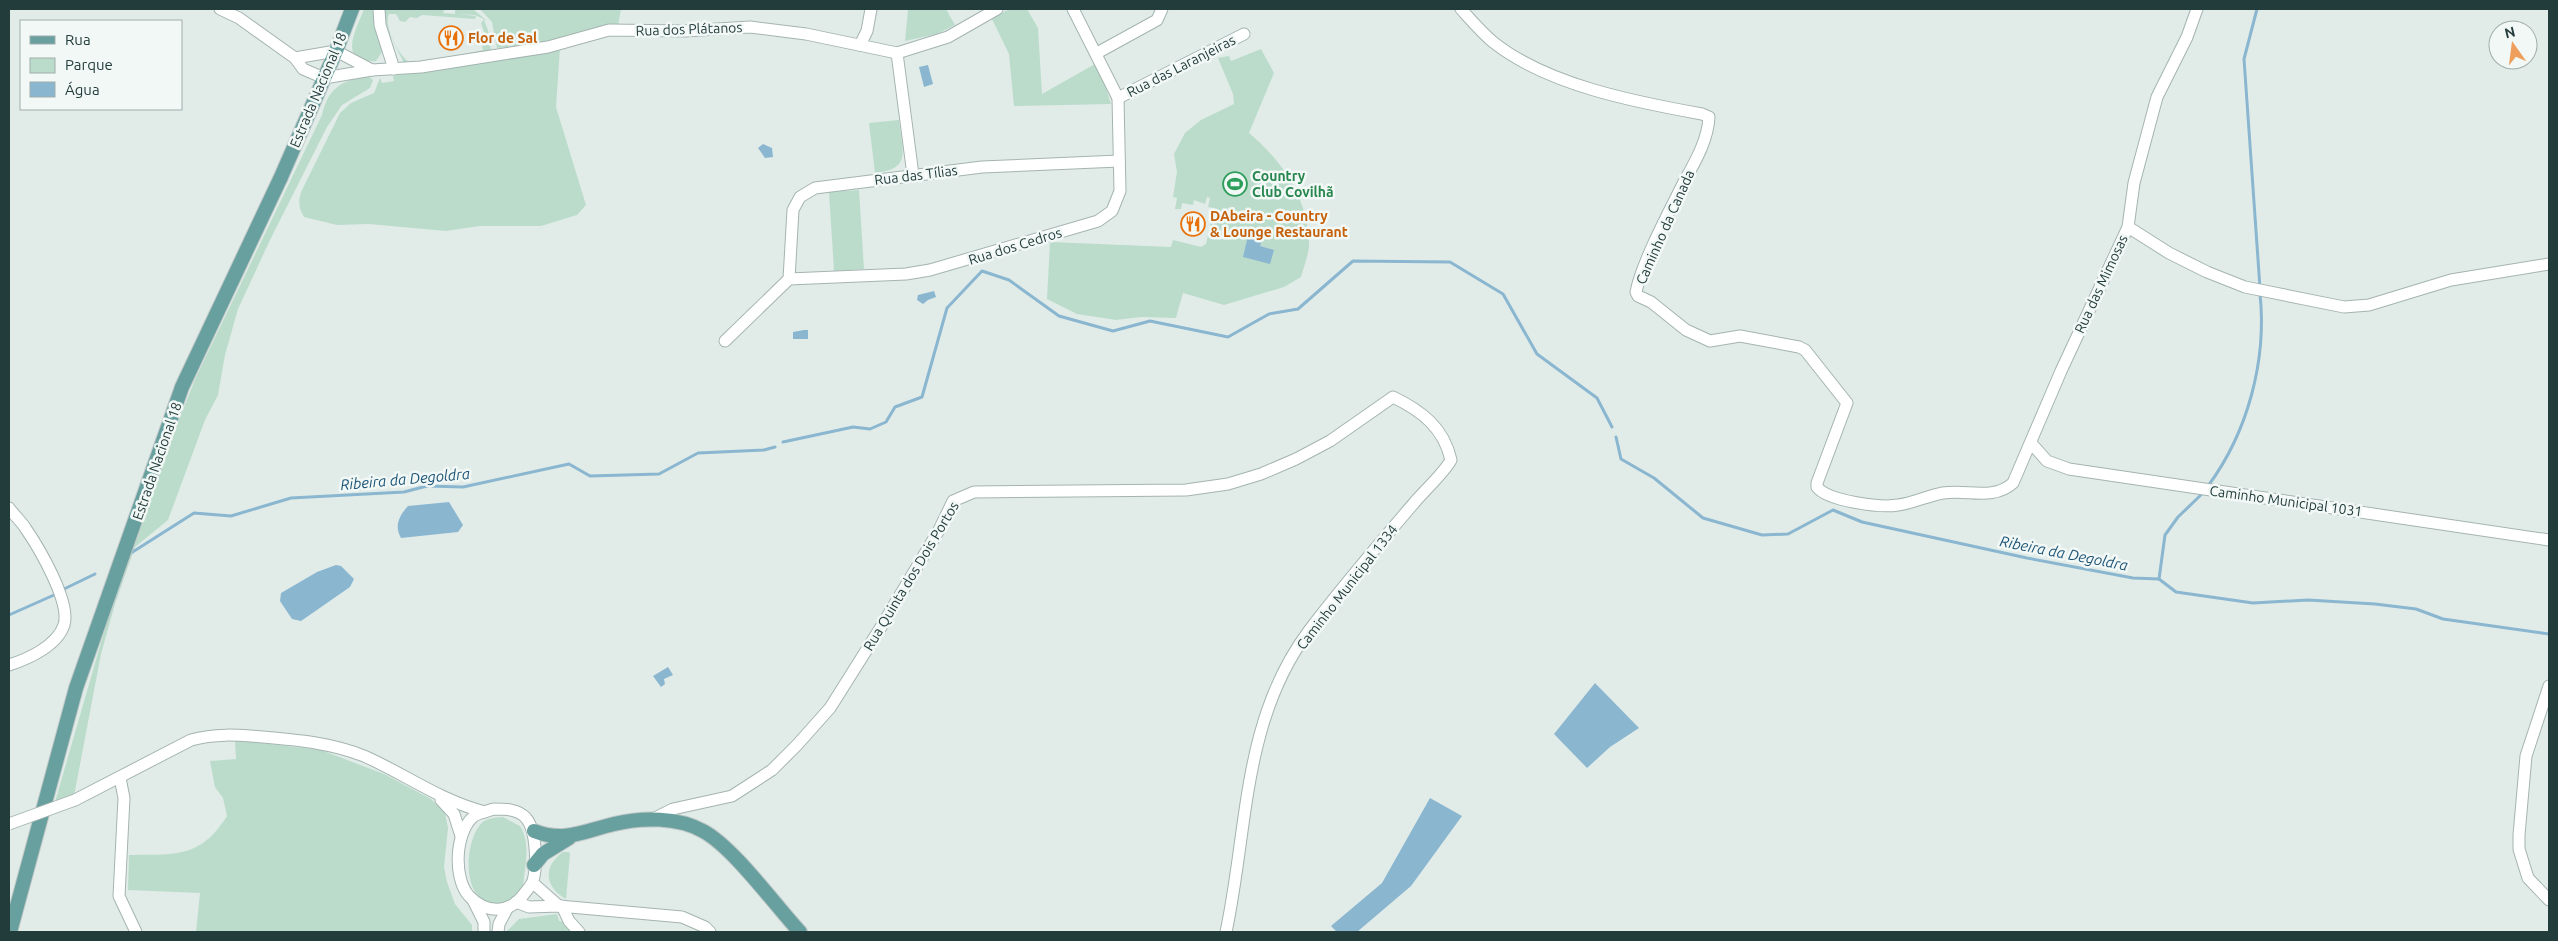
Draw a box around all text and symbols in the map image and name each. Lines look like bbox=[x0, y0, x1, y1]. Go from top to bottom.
street label: Rua dos Plátanos bbox=[635, 19, 743, 39]
legend bbox=[20, 20, 182, 110]
north arrow bbox=[2488, 20, 2538, 70]
text: N bbox=[2503, 23, 2517, 41]
restaurant icon: Flor de Sal bbox=[438, 25, 464, 51]
street label: Estrada Nacional 18 bbox=[286, 30, 350, 150]
place label: Flor de Sal bbox=[468, 30, 537, 46]
text: Rua bbox=[65, 31, 91, 48]
street label: Rua das Laranjeiras bbox=[1124, 32, 1238, 100]
text: Parque bbox=[65, 56, 113, 73]
text: Água bbox=[65, 81, 100, 98]
street label: Rua das Tílias bbox=[874, 162, 958, 188]
street label: Caminho da Canada bbox=[1633, 167, 1697, 287]
place label: Country Club Covilhã bbox=[1252, 168, 1334, 200]
sports icon: Country Club Covilhã bbox=[1222, 171, 1248, 197]
place label: DAbeira - Country & Lounge Restaurant bbox=[1210, 208, 1348, 240]
restaurant icon: DAbeira - Country & Lounge Restaurant bbox=[1180, 211, 1206, 237]
street label: Rua dos Cedros bbox=[966, 224, 1064, 268]
street label: Rua das Mimosas bbox=[2071, 232, 2131, 336]
street label: Estrada Nacional 18 bbox=[129, 400, 185, 522]
water label: Ribeira da Degoldra bbox=[339, 465, 471, 493]
street label: Caminho Municipal 1031 bbox=[2209, 482, 2363, 520]
street label: Rua Quinta dos Dois Portos bbox=[860, 499, 962, 653]
street label: Caminho Municipal 1334 bbox=[1293, 521, 1401, 653]
water label: Ribeira da Degoldra bbox=[1999, 532, 2129, 574]

